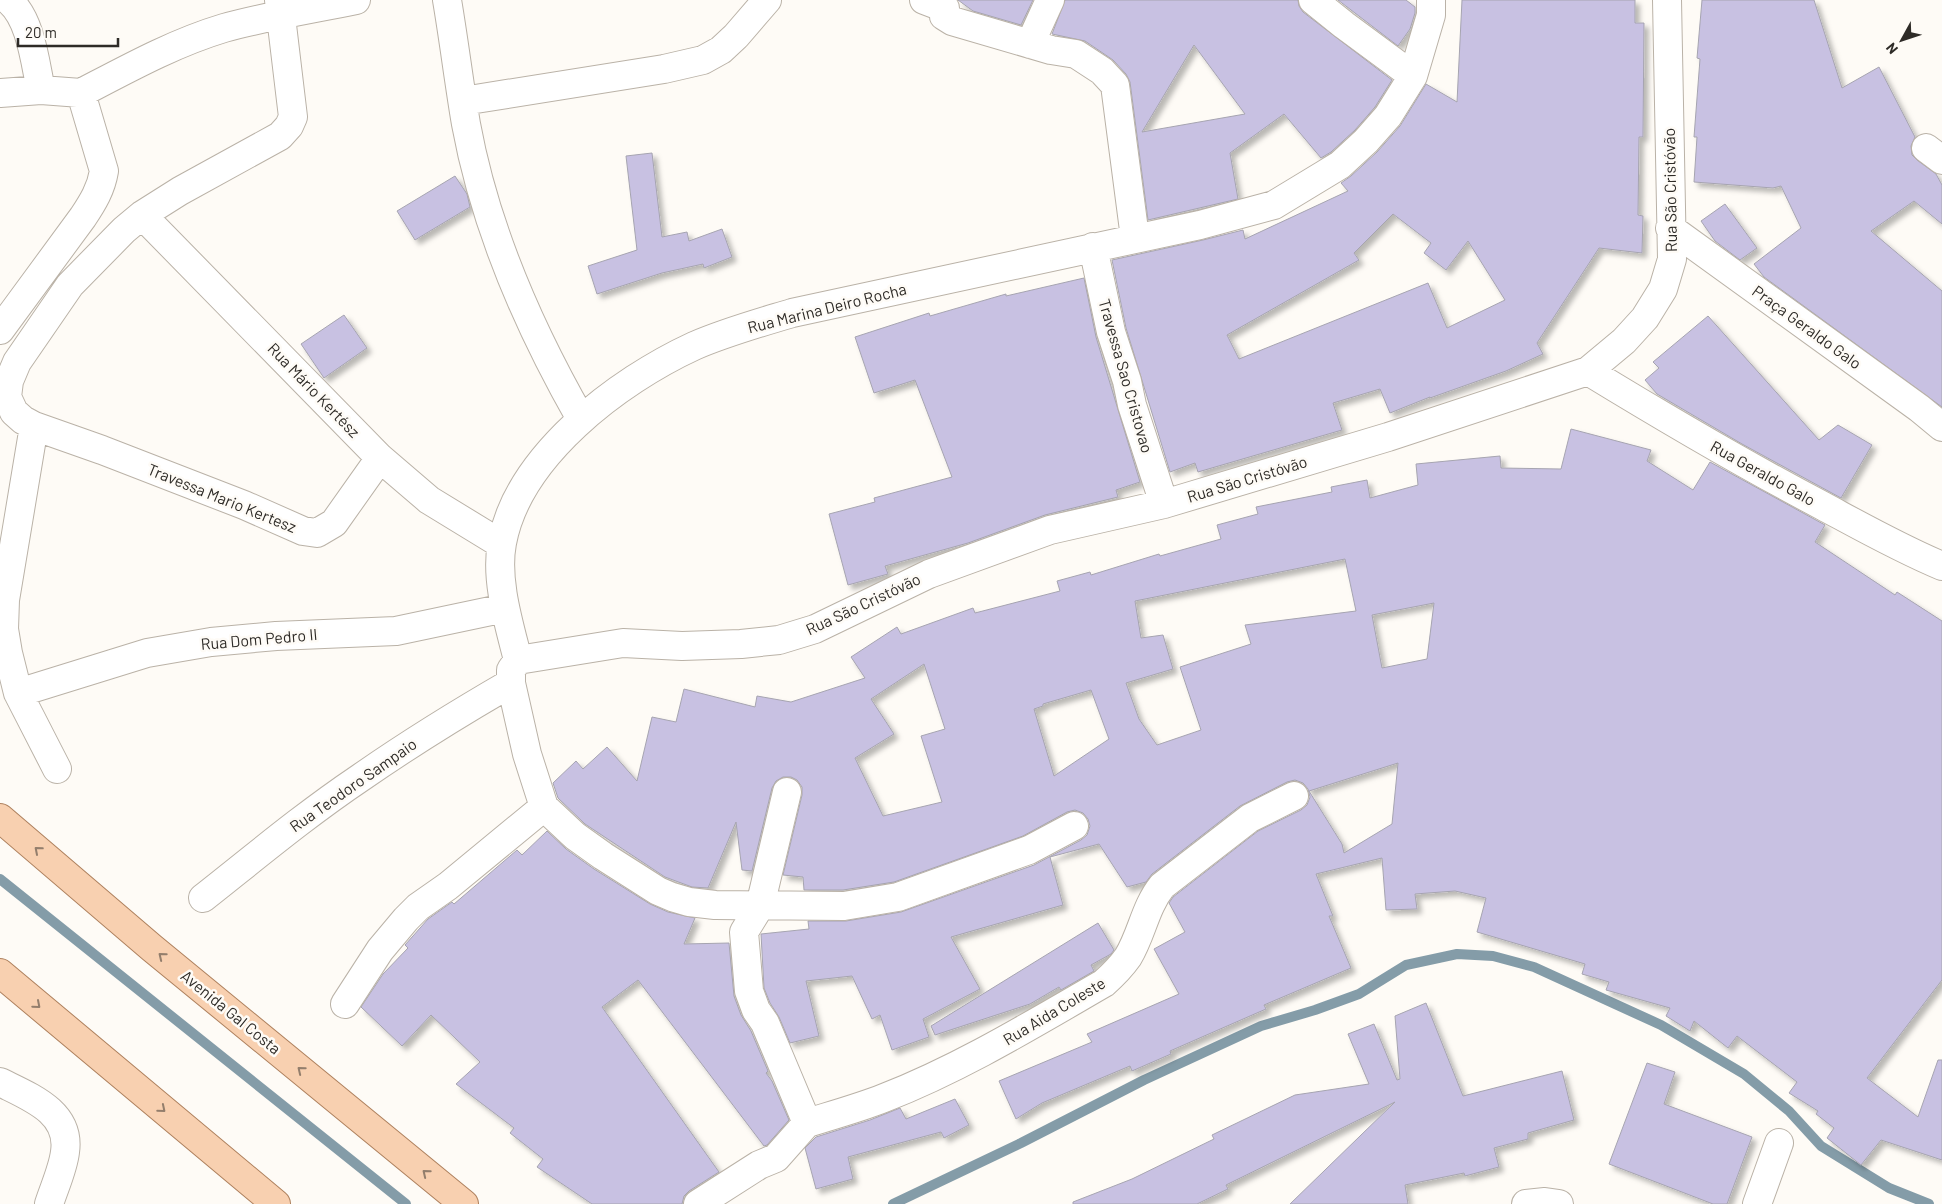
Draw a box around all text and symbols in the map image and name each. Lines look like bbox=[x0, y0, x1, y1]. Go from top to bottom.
scale bar bbox=[18, 15, 118, 47]
north arrow bbox=[1877, 15, 1927, 65]
text: 20 m bbox=[25, 23, 57, 41]
text: N bbox=[1882, 40, 1901, 58]
street label: Rua São Cristóvão bbox=[1659, 128, 1680, 252]
street label: Rua Marina Deiro Rocha bbox=[745, 279, 908, 336]
street label: Praça Geraldo Galo bbox=[1749, 281, 1865, 373]
street label: Travessa Sao Cristovao bbox=[1095, 297, 1158, 455]
street label: Rua Mário Kertész bbox=[264, 338, 364, 441]
street label: Rua Geraldo Galo bbox=[1708, 436, 1819, 509]
street label: Rua São Cristóvão bbox=[1185, 451, 1309, 506]
street label: Travessa Mario Kertesz bbox=[145, 459, 299, 536]
street label: Rua São Cristóvão bbox=[802, 569, 923, 638]
street label: Rua Dom Pedro II bbox=[200, 624, 318, 653]
street label: Rua Teodoro Sampaio bbox=[286, 734, 420, 836]
one-way arrow bbox=[35, 847, 44, 856]
one-way arrow bbox=[158, 952, 167, 961]
street label: Avenida Gal Costa bbox=[178, 966, 285, 1058]
street label: Rua Aida Coleste bbox=[999, 973, 1108, 1049]
one-way arrow bbox=[31, 999, 40, 1008]
one-way arrow bbox=[297, 1066, 306, 1075]
one-way arrow bbox=[156, 1103, 165, 1112]
one-way arrow bbox=[423, 1170, 432, 1179]

